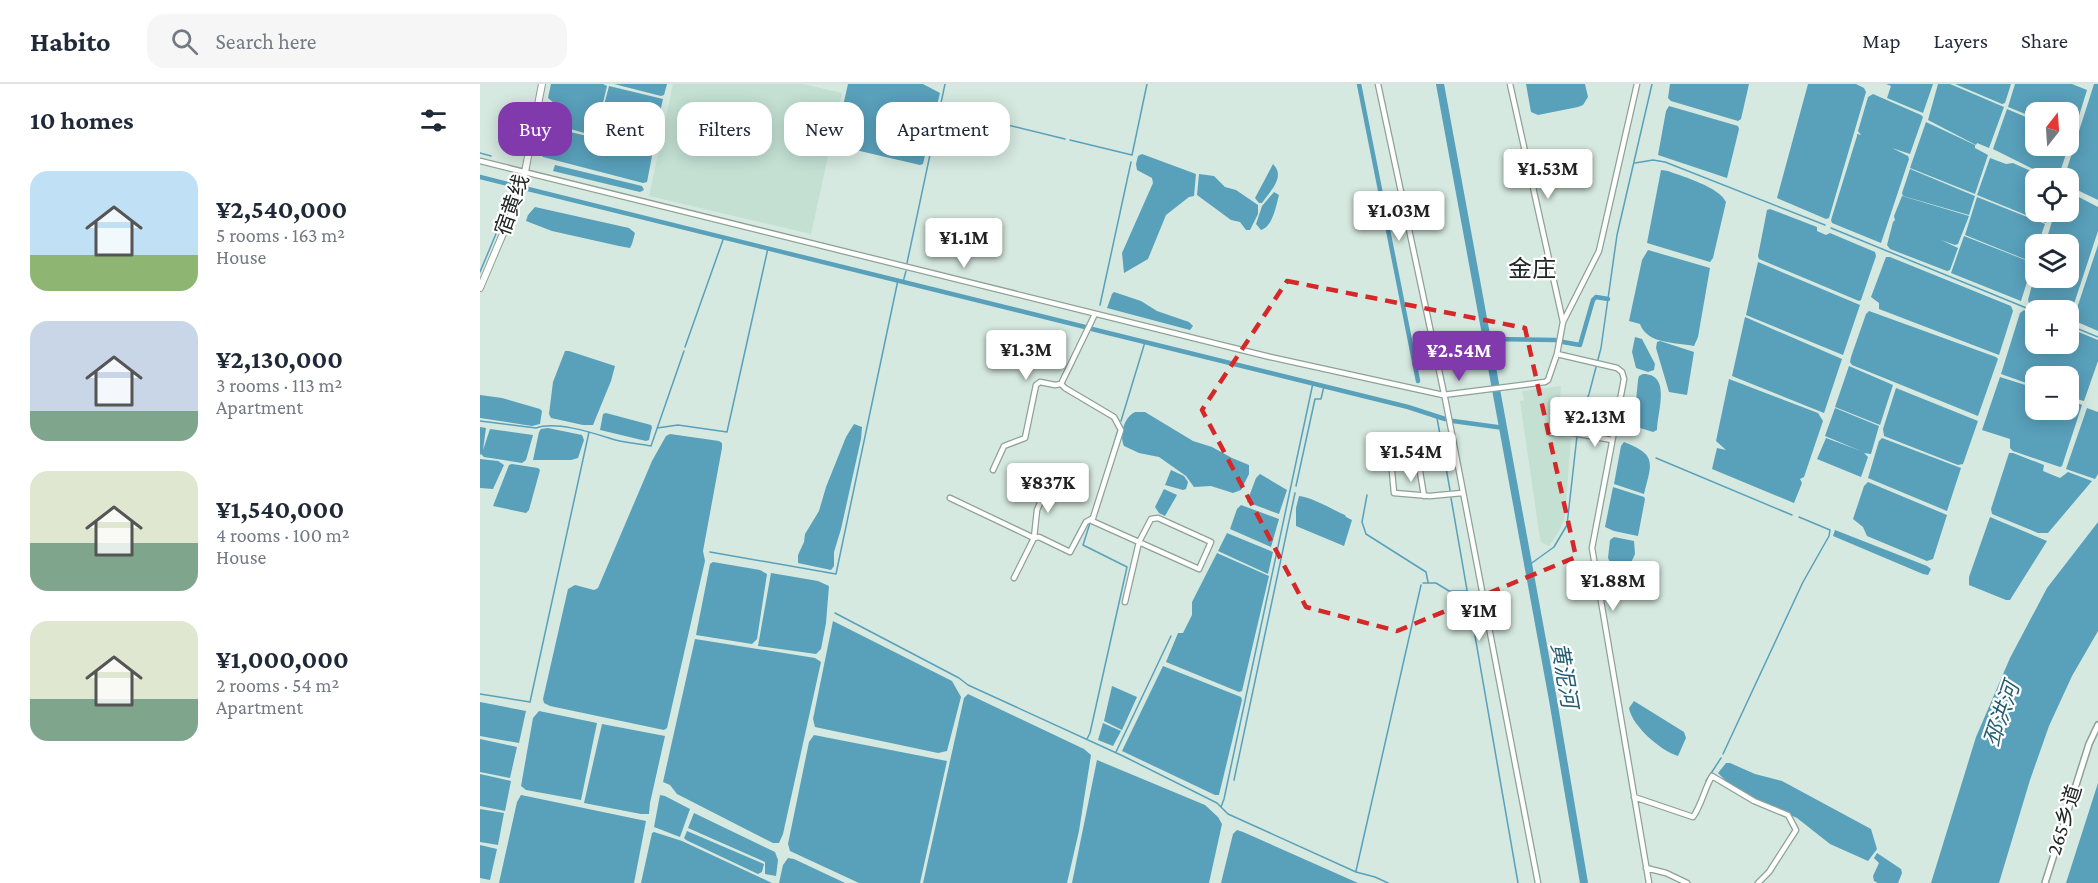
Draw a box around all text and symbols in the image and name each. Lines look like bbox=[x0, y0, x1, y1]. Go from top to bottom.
search box bbox=[147, 14, 567, 68]
icon: search bbox=[168, 25, 201, 58]
text: Habito bbox=[30, 26, 111, 57]
text: Search here bbox=[216, 29, 317, 54]
text: Map bbox=[1862, 29, 1901, 53]
text: Layers bbox=[1934, 29, 1988, 53]
text: Share bbox=[2021, 29, 2068, 53]
chip: Buy bbox=[498, 102, 572, 156]
chip: Rent bbox=[584, 102, 665, 156]
chip: Filters bbox=[677, 102, 772, 156]
chip: New bbox=[784, 102, 864, 156]
chip: Apartment bbox=[876, 102, 1010, 156]
north arrow bbox=[2025, 102, 2079, 156]
map controls bbox=[2025, 102, 2079, 420]
icon: filters bbox=[417, 104, 450, 137]
text: 10 homes bbox=[30, 106, 134, 135]
pin: ¥1.53M bbox=[1499, 149, 1597, 200]
text: ¥1.53M bbox=[1518, 157, 1578, 179]
button: locate bbox=[2025, 168, 2079, 222]
street label: 宿黄线 bbox=[490, 171, 534, 239]
pin: ¥1.03M bbox=[1350, 191, 1448, 242]
icon: home bbox=[78, 195, 150, 267]
text: ¥2,540,000 bbox=[216, 195, 347, 224]
text: ¥1.03M bbox=[1367, 199, 1431, 221]
pin: ¥1.1M bbox=[922, 218, 1006, 269]
text: 5 rooms · 163 m² bbox=[216, 224, 345, 246]
text: ¥1.1M bbox=[939, 226, 989, 248]
button: layers bbox=[2025, 234, 2079, 288]
text: House bbox=[216, 246, 266, 268]
district label: 金庄 bbox=[1508, 255, 1556, 282]
button: + bbox=[2025, 300, 2079, 354]
pin: ¥1.3M bbox=[984, 330, 1068, 381]
pin: ¥2.54M bbox=[1410, 331, 1508, 382]
text: ¥1.3M bbox=[1000, 338, 1052, 360]
text: ¥2.54M bbox=[1427, 339, 1491, 361]
icon: home bbox=[78, 345, 150, 417]
text: ¥2,130,000 bbox=[216, 345, 343, 374]
button: − bbox=[2025, 366, 2079, 420]
text: 3 rooms · 113 m² bbox=[216, 374, 342, 396]
text: Apartment bbox=[216, 396, 303, 418]
pin: ¥2.13M bbox=[1546, 397, 1644, 448]
text: ¥2.13M bbox=[1564, 405, 1626, 427]
pin: ¥1.54M bbox=[1362, 432, 1460, 483]
text: ¥1.54M bbox=[1380, 440, 1442, 462]
pin: ¥837K bbox=[1006, 463, 1090, 514]
text: ¥837K bbox=[1021, 471, 1075, 493]
icon: home bbox=[78, 495, 150, 567]
text: ¥1,540,000 bbox=[216, 495, 344, 524]
text: 4 rooms · 100 m² bbox=[216, 524, 350, 546]
text: House bbox=[216, 546, 266, 568]
pin: ¥1.88M bbox=[1564, 561, 1662, 612]
text: ¥1.88M bbox=[1580, 569, 1646, 591]
pin: ¥1M bbox=[1450, 591, 1508, 642]
text: ¥1M bbox=[1461, 599, 1497, 621]
water label: 黄泥河 bbox=[1546, 640, 1583, 714]
icon: home bbox=[78, 645, 150, 717]
text: ¥1,000,000 bbox=[216, 645, 349, 674]
text: 2 rooms · 54 m² bbox=[216, 674, 339, 696]
water label: 邳洪河 bbox=[1979, 675, 2025, 749]
text: Apartment bbox=[216, 696, 303, 718]
street label: 265乡道 bbox=[2041, 782, 2087, 858]

